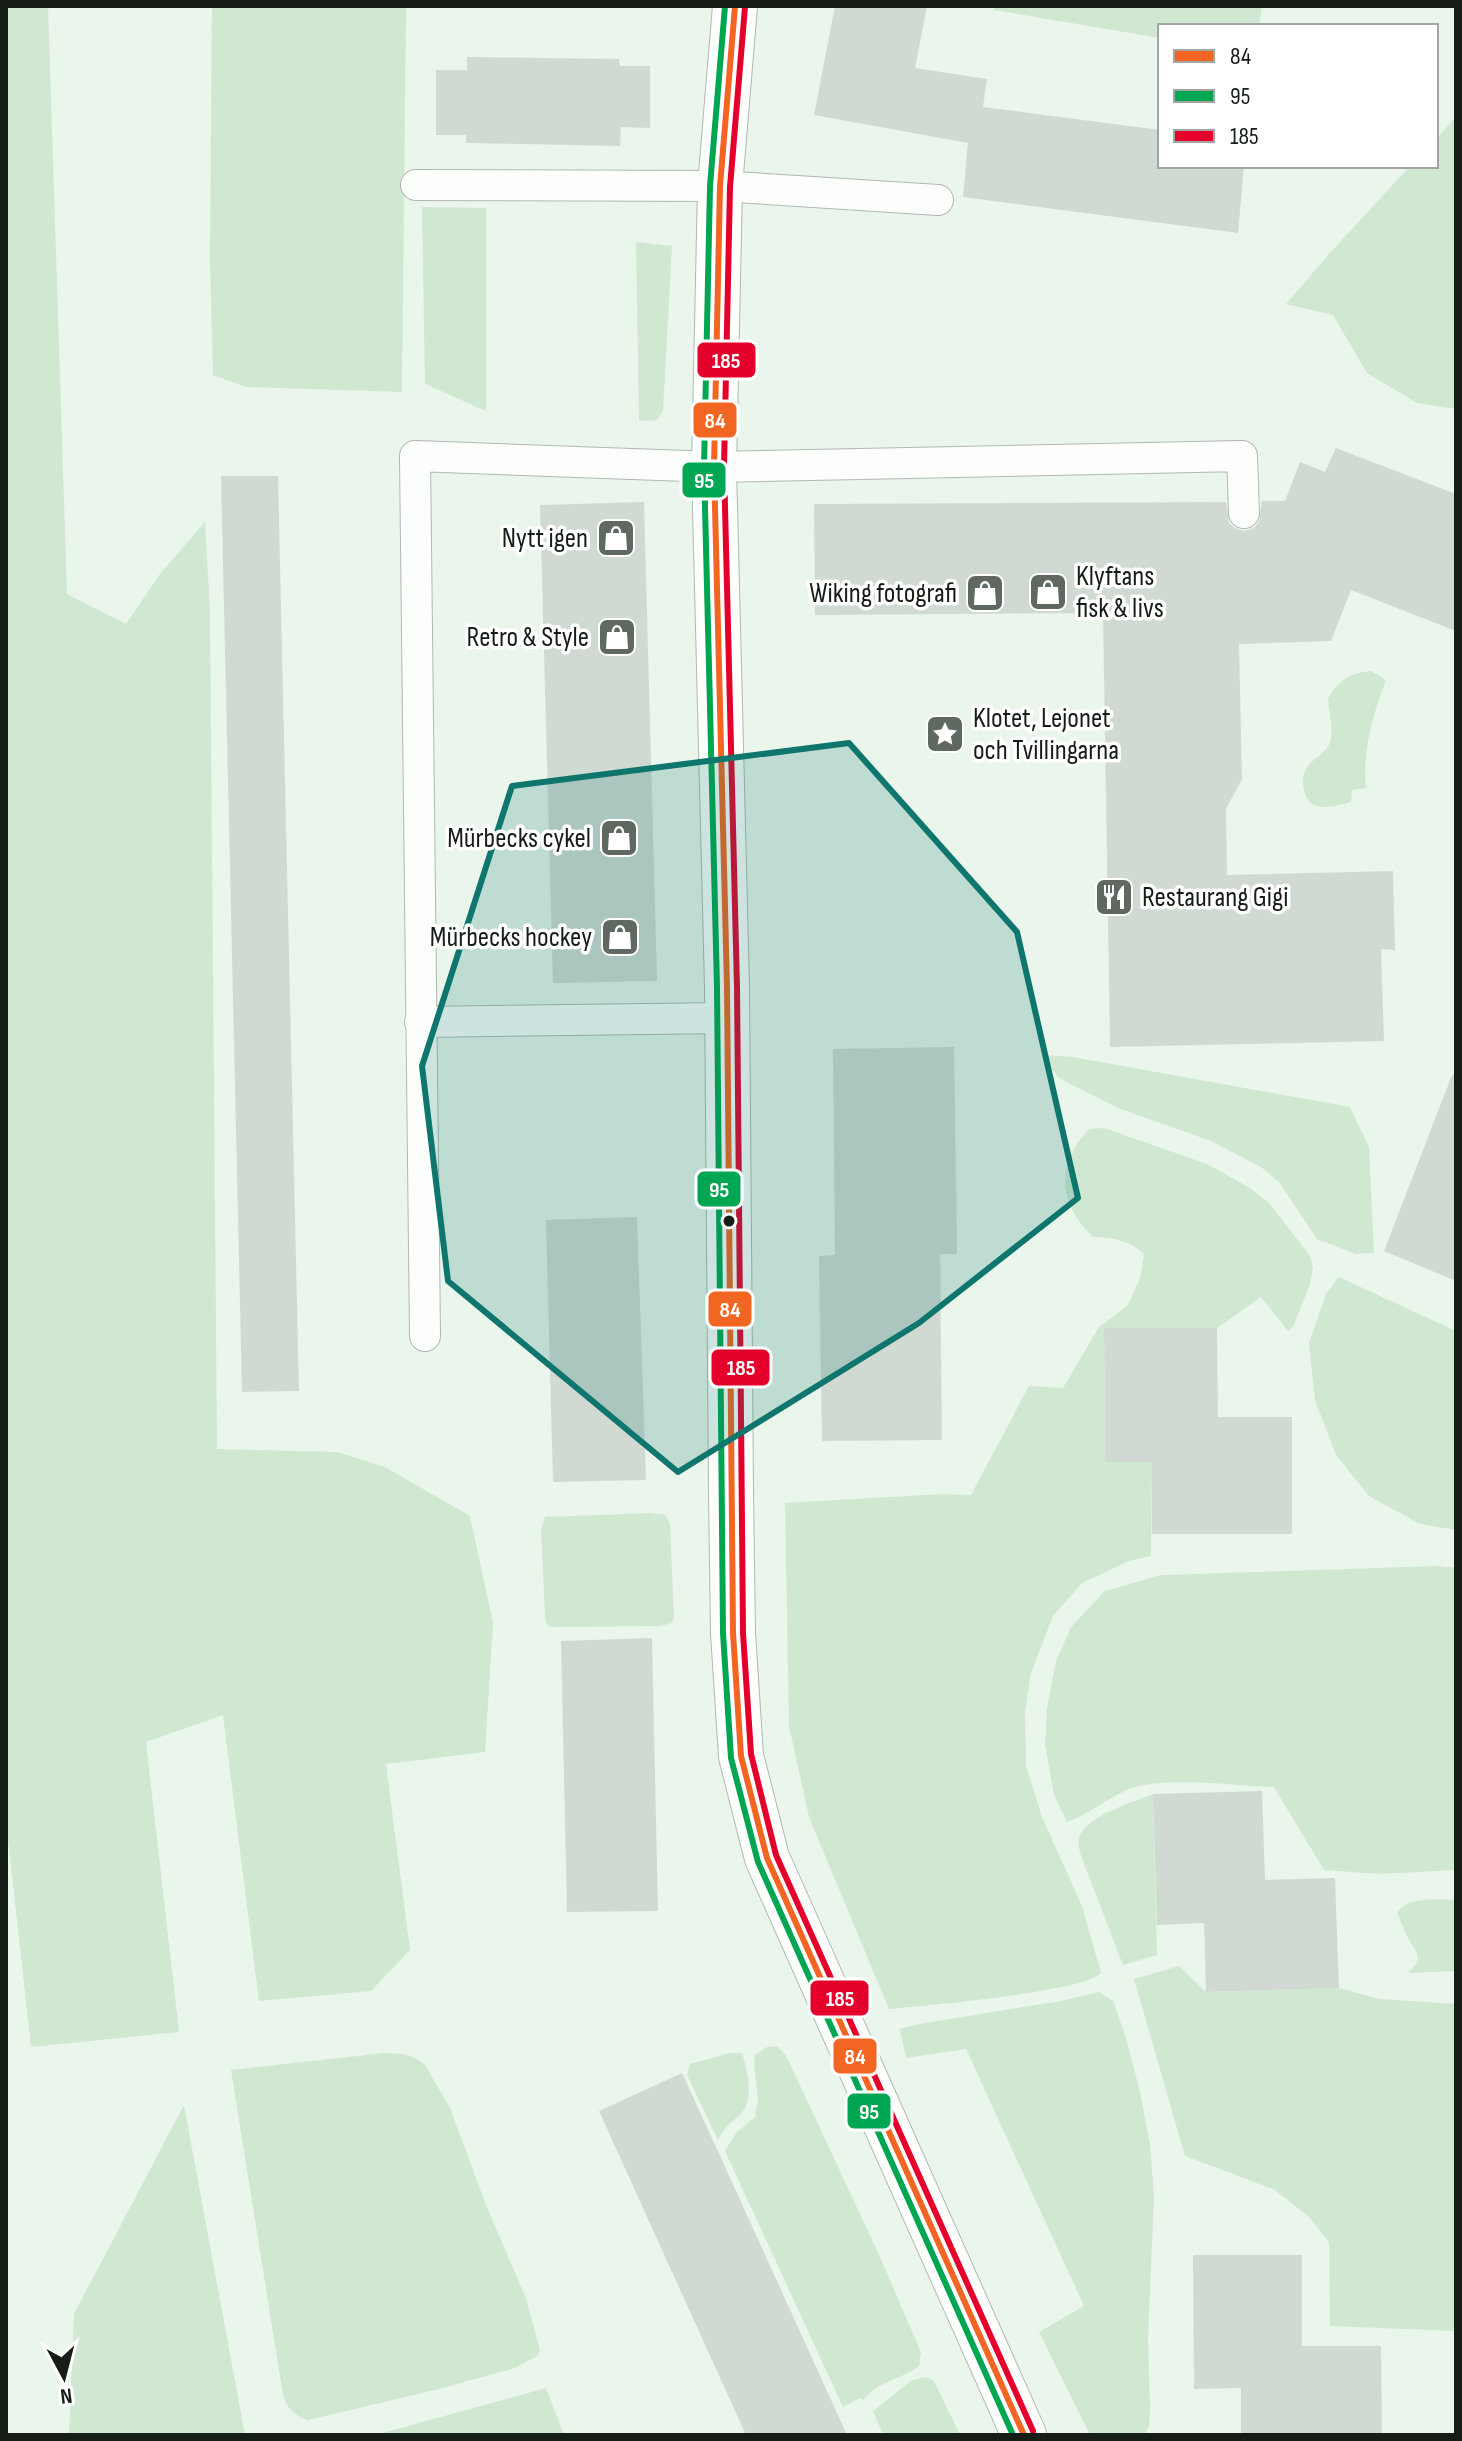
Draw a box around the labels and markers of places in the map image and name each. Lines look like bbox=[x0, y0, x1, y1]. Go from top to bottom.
shop icon: Nytt igen bbox=[595, 517, 637, 559]
place label: Nytt igen bbox=[502, 522, 588, 555]
place label: Klyftans fisk & livs bbox=[1076, 560, 1164, 625]
shop icon: Klyftans fisk & livs bbox=[1027, 571, 1069, 613]
shop icon: Wiking fotografi bbox=[964, 572, 1006, 614]
place label: Wiking fotografi bbox=[809, 577, 957, 610]
shop icon: Retro & Style bbox=[596, 616, 638, 658]
place label: Retro & Style bbox=[467, 621, 589, 654]
place label: Klotet, Lejonet och Tvillingarna bbox=[973, 702, 1119, 767]
place icon: Klotet, Lejonet och Tvillingarna bbox=[924, 713, 966, 755]
shop icon: Mürbecks cykel bbox=[598, 817, 640, 859]
place label: Mürbecks cykel bbox=[447, 822, 591, 855]
restaurant icon: Restaurang Gigi bbox=[1093, 876, 1135, 918]
place label: Restaurang Gigi bbox=[1142, 881, 1288, 914]
shop icon: Mürbecks hockey bbox=[599, 916, 641, 958]
place label: Mürbecks hockey bbox=[430, 921, 592, 954]
unlabelled marker bbox=[721, 1213, 737, 1229]

